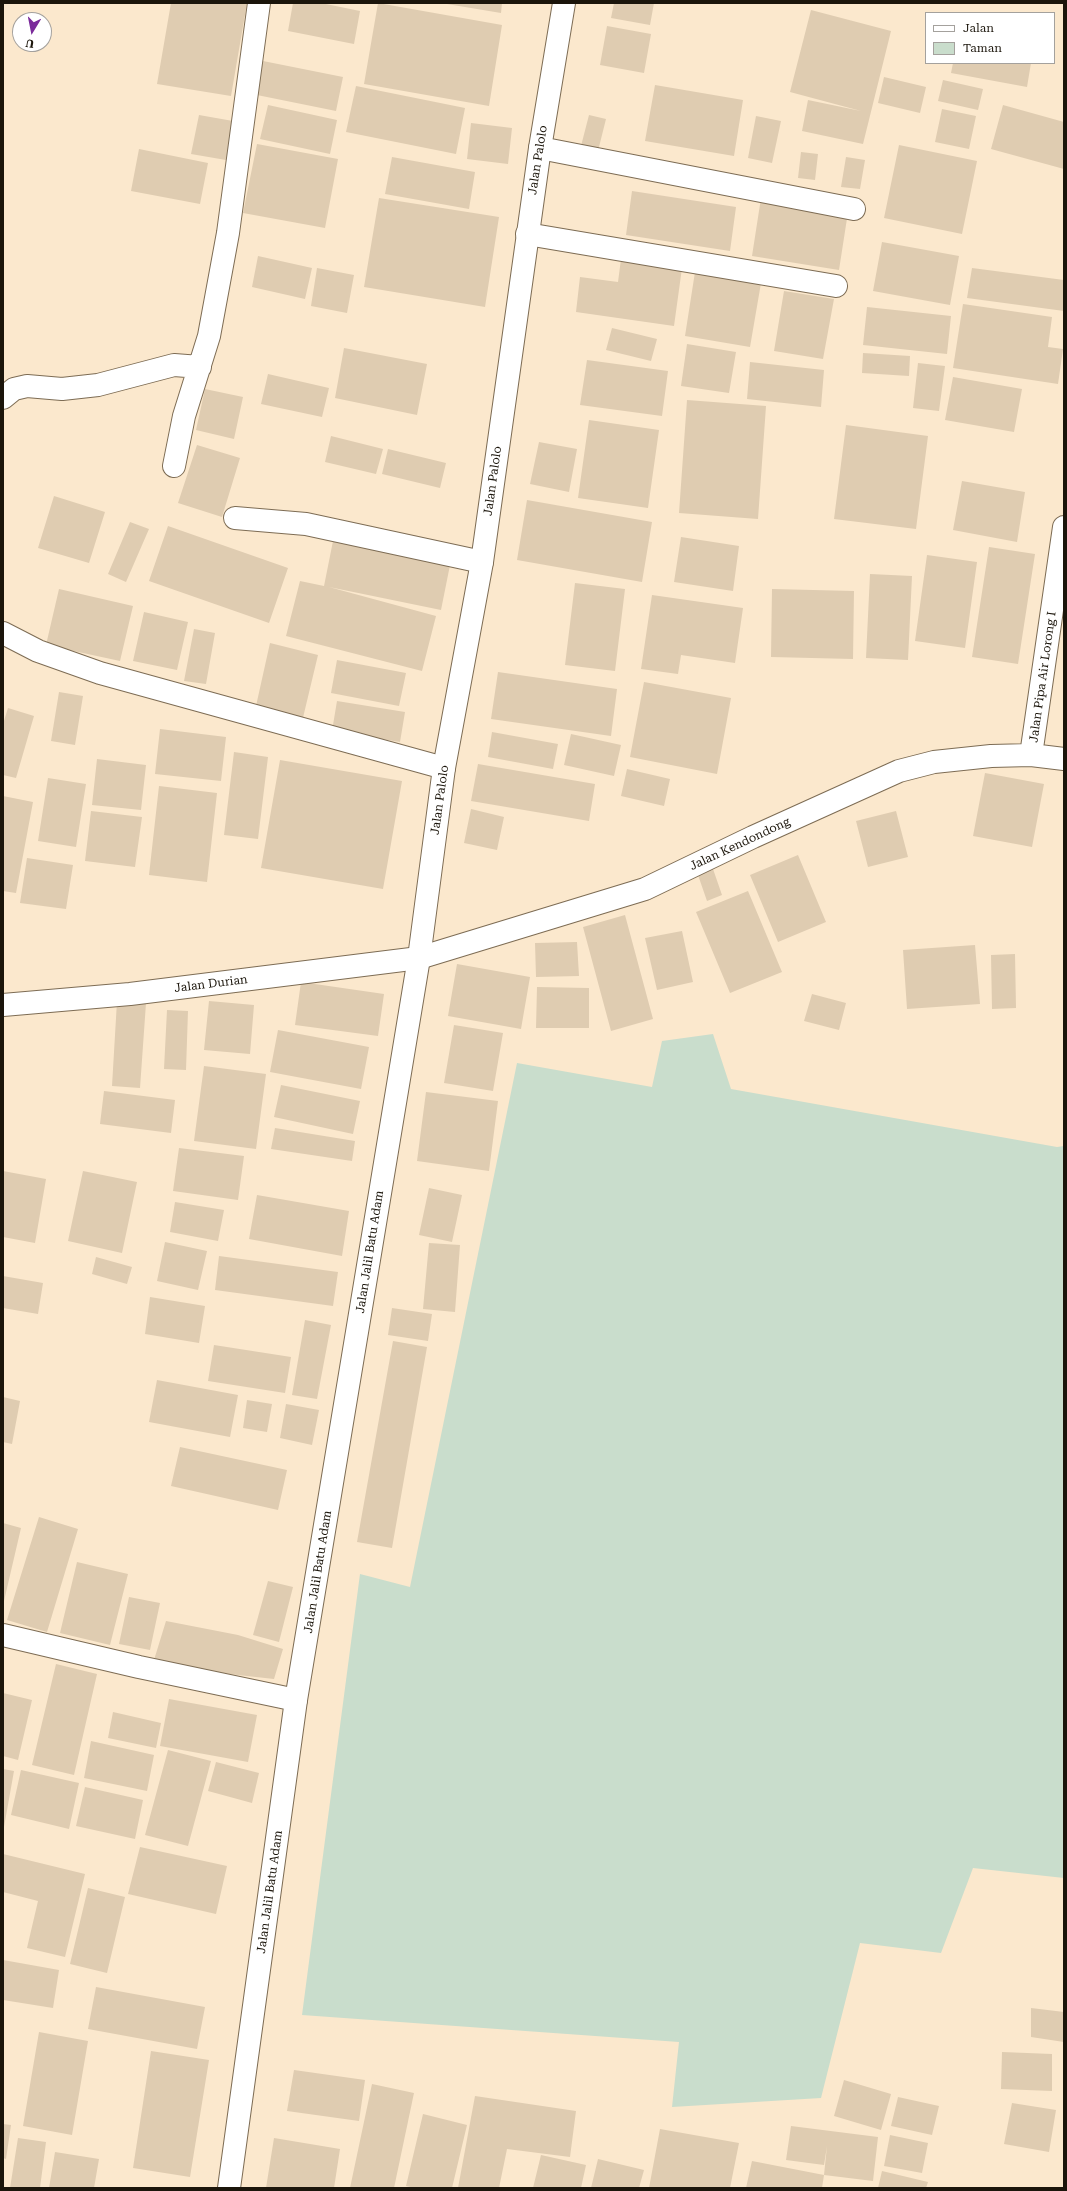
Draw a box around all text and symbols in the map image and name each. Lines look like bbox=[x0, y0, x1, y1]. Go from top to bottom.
north arrow bbox=[12, 12, 52, 52]
legend bbox=[925, 12, 1055, 64]
text: Jalan bbox=[963, 21, 994, 35]
text: U bbox=[25, 36, 35, 50]
text: Taman bbox=[963, 41, 1002, 55]
street label: Jalan Palolo bbox=[525, 124, 551, 196]
street label: Jalan Palolo bbox=[481, 445, 505, 517]
street label: Jalan Pipa Air Lorong I bbox=[1027, 611, 1059, 743]
street label: Jalan Palolo bbox=[428, 764, 452, 836]
street label: Jalan Kendondong bbox=[687, 814, 793, 874]
street label: Jalan Durian bbox=[174, 972, 248, 996]
street label: Jalan Jalil Batu Adam bbox=[353, 1190, 387, 1314]
street label: Jalan Jalil Batu Adam bbox=[301, 1510, 335, 1634]
street label: Jalan Jalil Batu Adam bbox=[254, 1830, 286, 1954]

